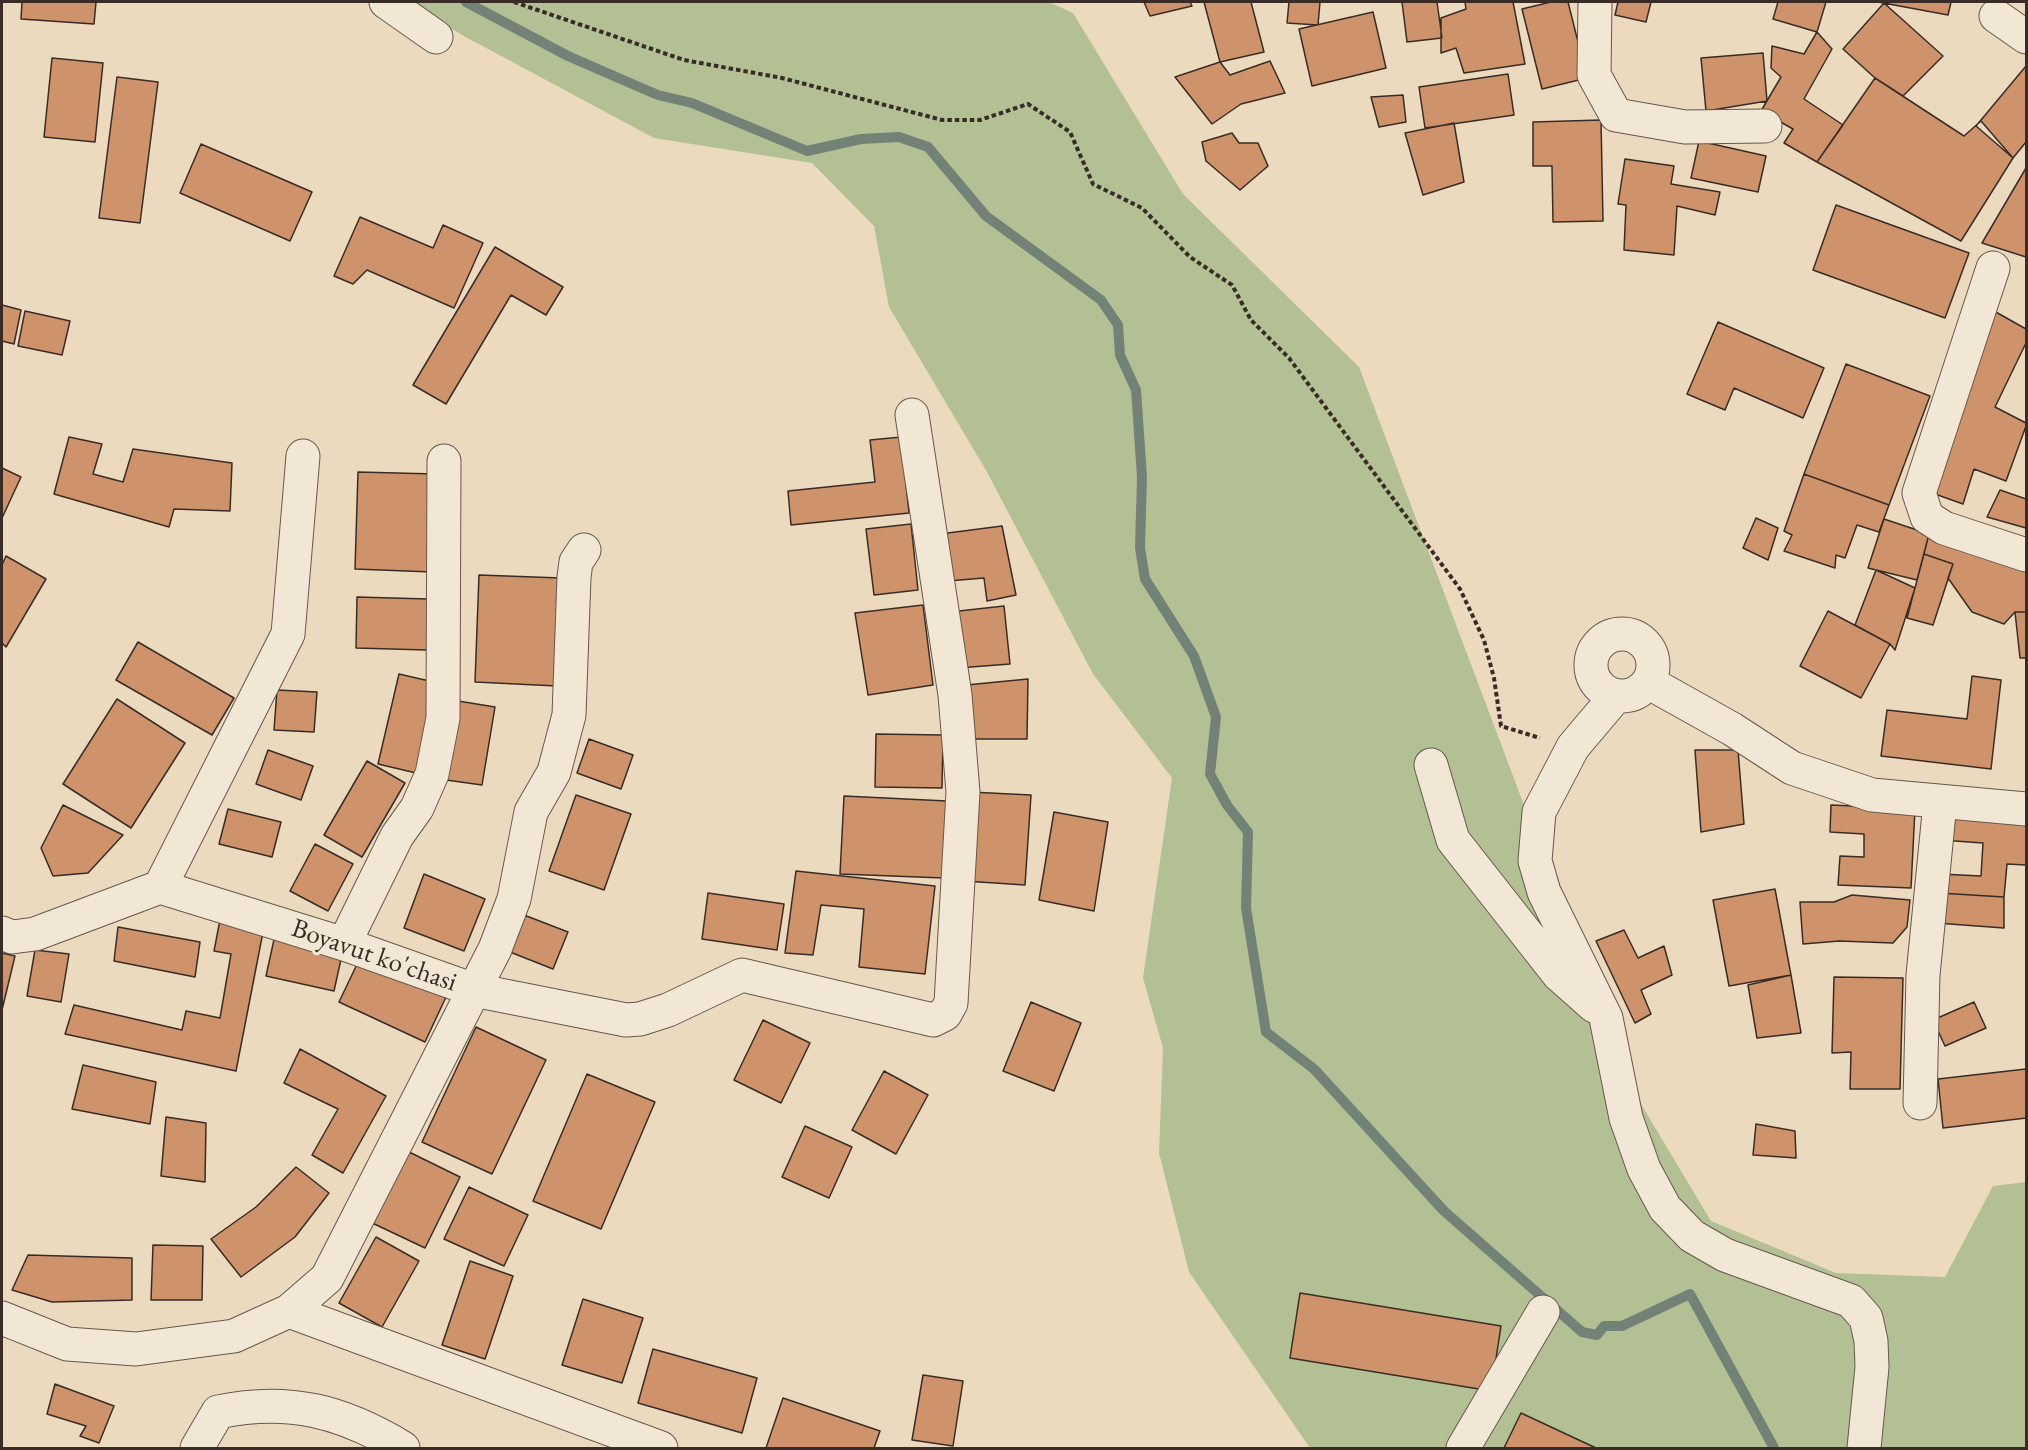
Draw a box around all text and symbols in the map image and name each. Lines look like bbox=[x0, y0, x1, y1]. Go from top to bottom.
street label: Boyavut ko'chasi bbox=[287, 913, 461, 999]

